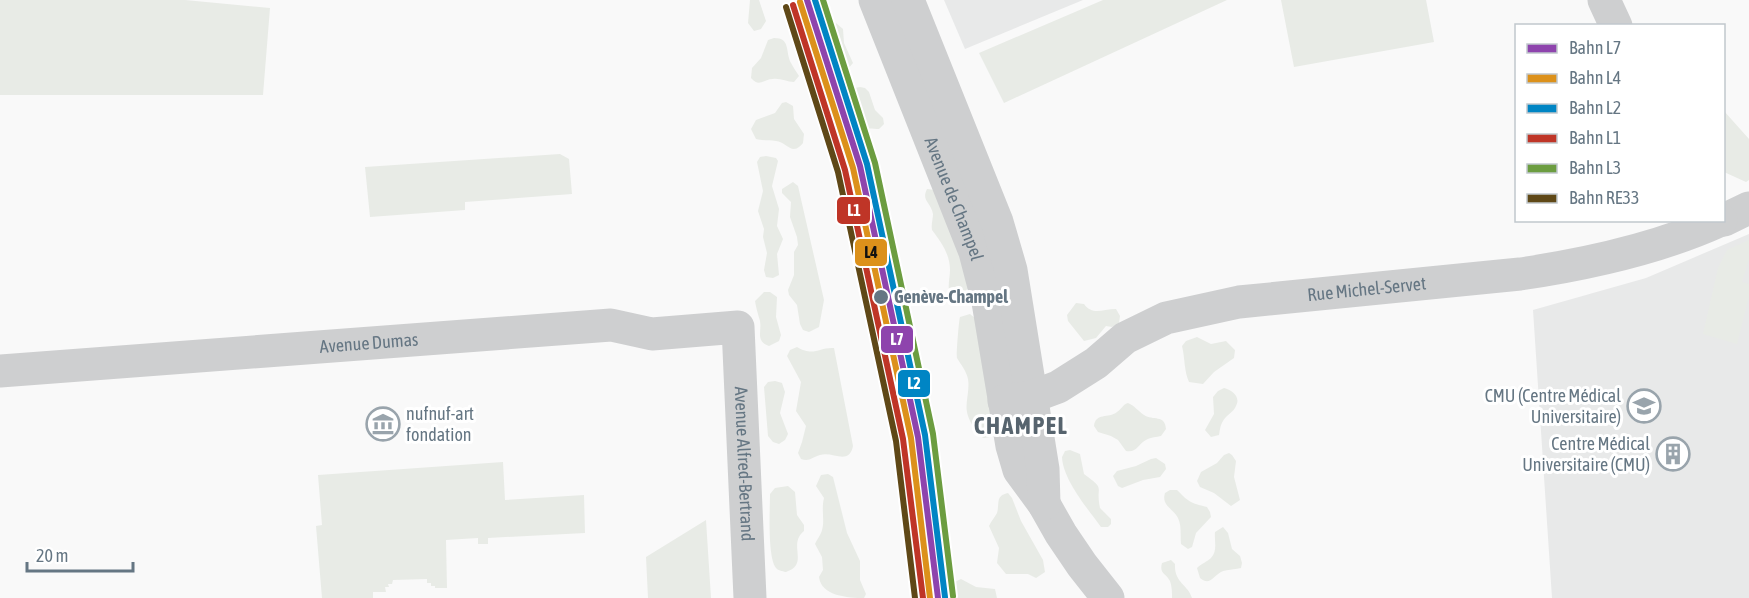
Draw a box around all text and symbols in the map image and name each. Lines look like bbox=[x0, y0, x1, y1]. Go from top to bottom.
legend bbox=[1515, 24, 1725, 222]
text: Bahn L7 bbox=[1569, 37, 1621, 58]
text: Bahn L4 bbox=[1569, 67, 1621, 88]
text: Bahn L2 bbox=[1569, 97, 1621, 118]
text: Bahn L1 bbox=[1569, 127, 1621, 148]
street label: Avenue de Champel bbox=[920, 134, 988, 263]
text: Bahn L3 bbox=[1569, 157, 1621, 178]
text: Bahn RE33 bbox=[1569, 187, 1639, 208]
line badge: L1 bbox=[836, 196, 871, 225]
text: L1 bbox=[847, 201, 861, 219]
line badge: L4 bbox=[854, 238, 888, 267]
text: L4 bbox=[864, 243, 878, 261]
street label: Rue Michel-Servet bbox=[1306, 272, 1427, 305]
place label: Genève-Champel bbox=[894, 286, 1008, 307]
marker: Genève-Champel bbox=[872, 288, 890, 306]
line badge: L7 bbox=[880, 325, 914, 354]
street label: Avenue Dumas bbox=[319, 329, 419, 357]
text: L7 bbox=[890, 330, 904, 348]
line badge: L2 bbox=[897, 369, 931, 398]
text: L2 bbox=[907, 374, 921, 392]
place label: CMU (Centre Médical Universitaire) bbox=[1485, 385, 1621, 427]
street label: Avenue Alfred-Bertrand bbox=[731, 386, 758, 542]
school or university icon: CMU (Centre Médical Universitaire) bbox=[1626, 388, 1662, 424]
place label: nufnuf-art fondation bbox=[406, 403, 474, 445]
museum icon: nufnuf-art fondation bbox=[365, 406, 401, 442]
district label: CHAMPEL bbox=[974, 412, 1068, 439]
place label: Centre Médical Universitaire (CMU) bbox=[1522, 433, 1650, 475]
building icon: Centre Médical Universitaire (CMU) bbox=[1655, 436, 1691, 472]
scale bar bbox=[27, 535, 134, 573]
text: 20 m bbox=[36, 545, 68, 566]

